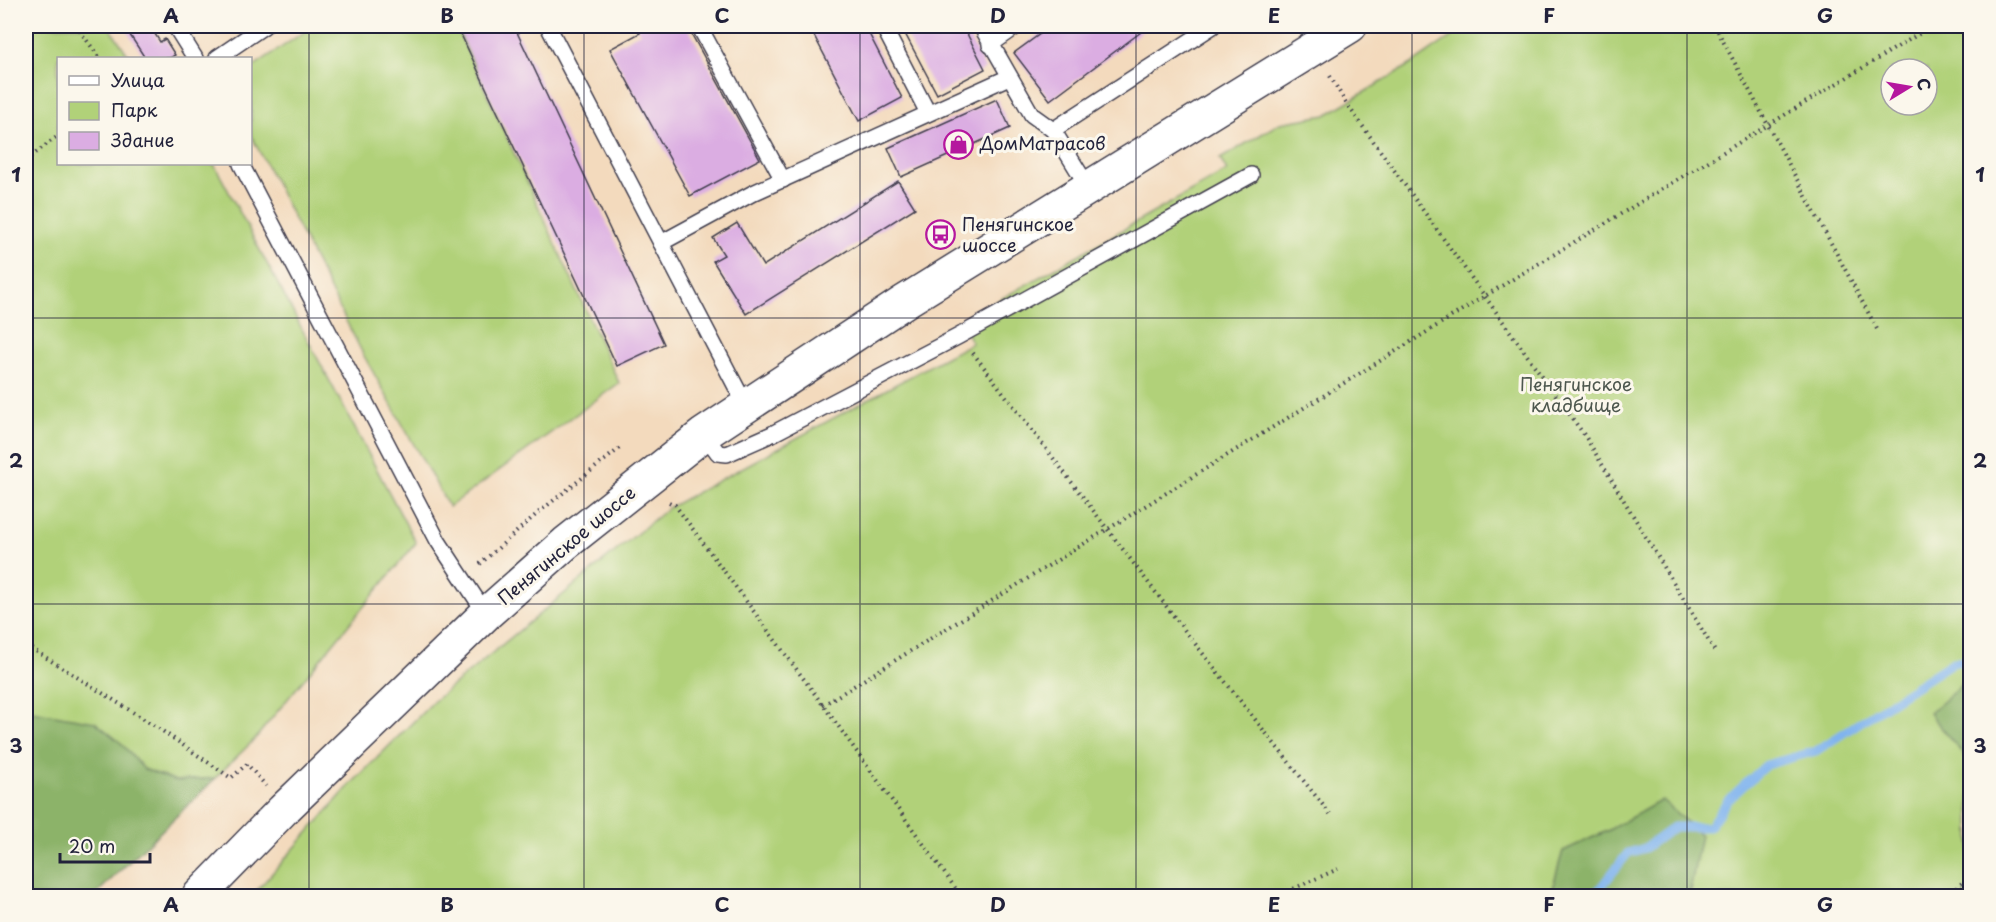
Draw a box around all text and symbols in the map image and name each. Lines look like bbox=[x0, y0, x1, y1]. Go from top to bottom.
text: A bbox=[163, 0, 179, 30]
text: B bbox=[440, 0, 454, 30]
text: C bbox=[714, 0, 730, 30]
text: D bbox=[990, 0, 1006, 30]
text: E bbox=[1268, 0, 1280, 30]
text: F bbox=[1543, 0, 1555, 30]
text: G bbox=[1817, 0, 1833, 30]
legend bbox=[57, 57, 252, 165]
north arrow bbox=[1879, 57, 1939, 117]
text: Улица bbox=[111, 66, 165, 93]
text: С bbox=[1912, 76, 1938, 92]
text: Парк bbox=[111, 96, 158, 123]
text: Здание bbox=[111, 126, 174, 153]
shop icon: ДомМатрасов bbox=[943, 128, 975, 160]
place label: ДомМатрасов bbox=[979, 129, 1106, 156]
text: 1 bbox=[11, 159, 21, 189]
text: 1 bbox=[1975, 159, 1985, 189]
place label: Пенягинское шоссе bbox=[962, 210, 1074, 258]
bus stop icon: Пенягинское шоссе bbox=[925, 219, 957, 251]
park label: Пенягинское кладбище bbox=[1520, 370, 1632, 418]
text: 2 bbox=[9, 445, 23, 475]
text: 2 bbox=[1973, 445, 1987, 475]
street label: Пенягинское шоссе bbox=[491, 479, 641, 611]
text: 3 bbox=[9, 730, 23, 760]
text: 3 bbox=[1973, 730, 1987, 760]
scale bar bbox=[60, 826, 150, 864]
text: 20 m bbox=[69, 832, 115, 859]
text: A bbox=[163, 889, 179, 919]
text: B bbox=[440, 889, 454, 919]
text: C bbox=[714, 889, 730, 919]
text: D bbox=[990, 889, 1006, 919]
text: E bbox=[1268, 889, 1280, 919]
text: F bbox=[1543, 889, 1555, 919]
text: G bbox=[1817, 889, 1833, 919]

